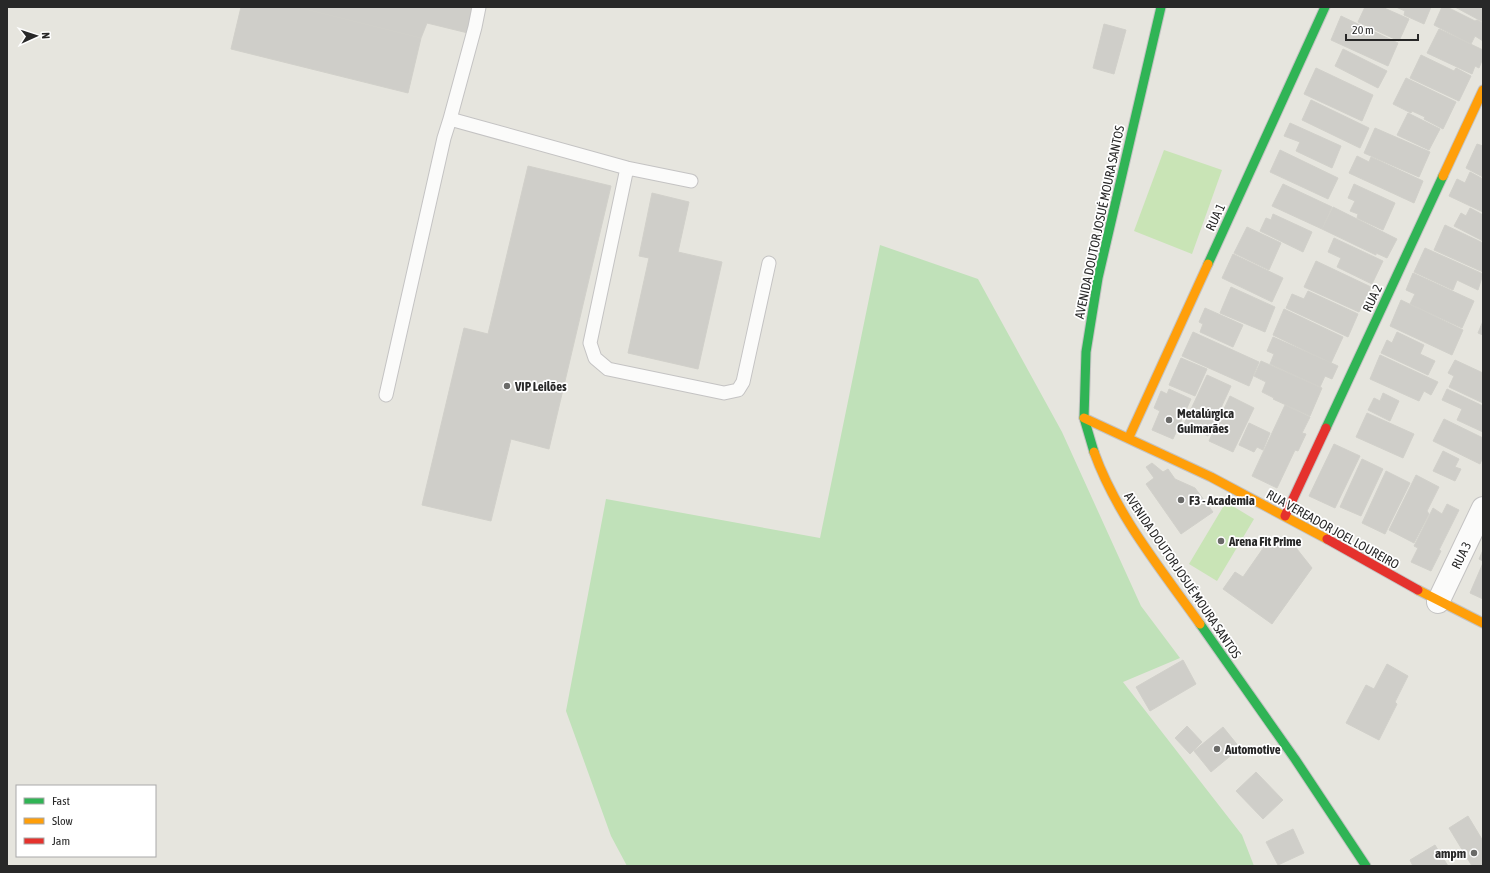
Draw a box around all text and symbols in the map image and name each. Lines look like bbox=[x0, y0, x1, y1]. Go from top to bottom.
north arrow bbox=[16, 16, 56, 56]
scale bar bbox=[1346, 16, 1418, 42]
text: 20 m bbox=[1352, 23, 1374, 37]
text: N bbox=[40, 32, 52, 39]
street label: AVENIDA DOUTOR JOSUÉ MOURA SANTOS bbox=[1072, 124, 1127, 320]
street label: RUA 1 bbox=[1203, 201, 1228, 233]
street label: RUA 2 bbox=[1360, 282, 1385, 314]
place label: VIP Leilões bbox=[514, 379, 567, 394]
marker: VIP Leilões bbox=[502, 381, 512, 391]
place label: Metalúrgica Guimarães bbox=[1177, 406, 1234, 436]
marker: Metalúrgica Guimarães bbox=[1164, 415, 1174, 425]
street label: RUA VEREADOR JOEL LOUREIRO bbox=[1264, 487, 1402, 572]
street label: AVENIDA DOUTOR JOSUÉ MOURA SANTOS bbox=[1121, 489, 1244, 662]
place label: F3 - Academia bbox=[1189, 493, 1255, 508]
marker: F3 - Academia bbox=[1176, 495, 1186, 505]
place label: Arena Fit Prime bbox=[1228, 534, 1302, 549]
marker: Arena Fit Prime bbox=[1216, 536, 1226, 546]
street label: RUA 3 bbox=[1448, 539, 1474, 571]
place label: Automotive bbox=[1224, 742, 1281, 757]
marker: Automotive bbox=[1212, 744, 1222, 754]
legend bbox=[16, 785, 156, 857]
text: Fast bbox=[52, 794, 70, 808]
text: Slow bbox=[52, 814, 73, 828]
text: Jam bbox=[52, 834, 70, 848]
place label: ampm bbox=[1435, 846, 1466, 861]
marker: ampm bbox=[1469, 848, 1479, 858]

